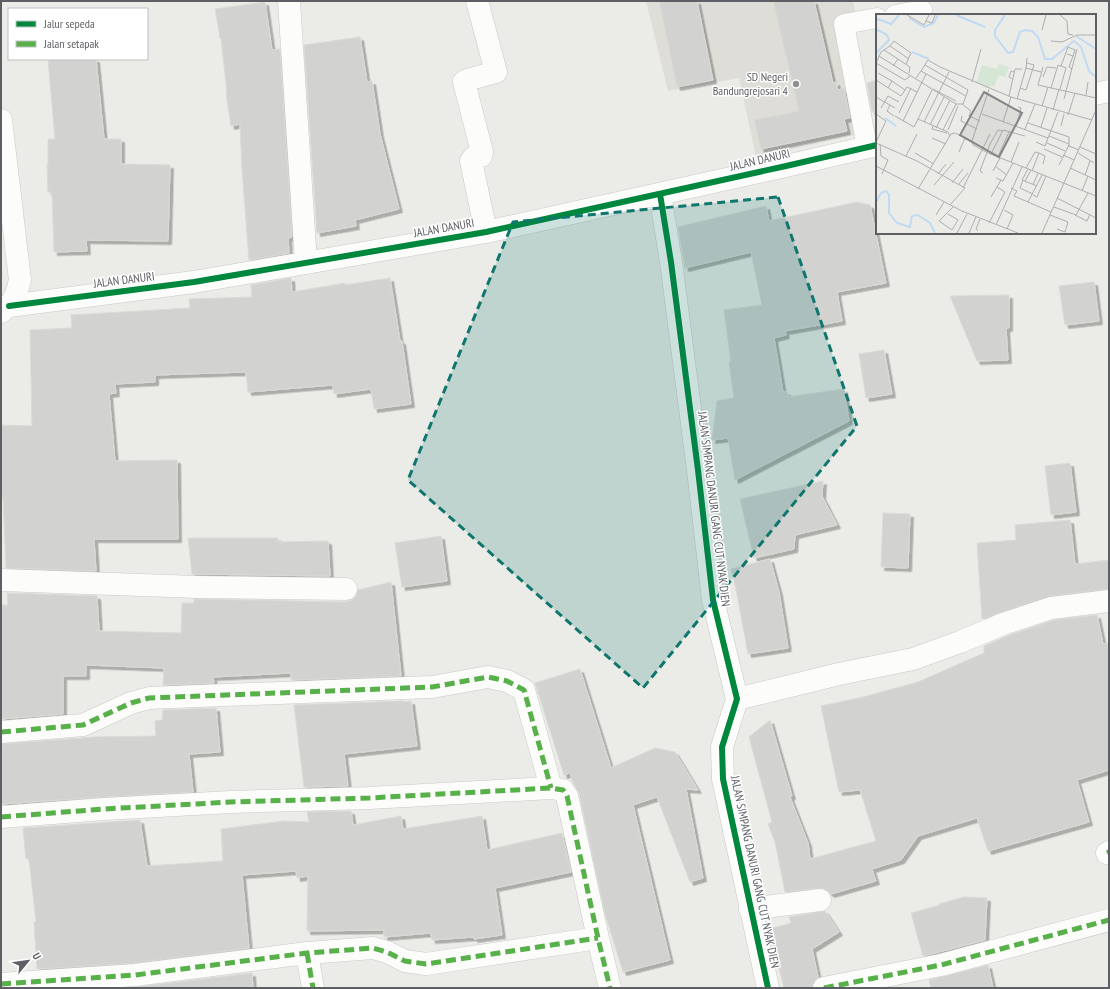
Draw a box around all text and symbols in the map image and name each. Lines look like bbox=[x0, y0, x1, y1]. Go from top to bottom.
legend bbox=[8, 8, 148, 60]
inset map bbox=[876, 14, 1096, 234]
text: Jalur sepeda bbox=[43, 16, 95, 31]
text: Jalan setapak bbox=[43, 36, 99, 51]
place label: SD Negeri Bandungrejosari 4 bbox=[713, 69, 789, 98]
marker: SD Negeri Bandungrejosari 4 bbox=[791, 79, 801, 89]
street label: JALAN DANURI bbox=[727, 145, 791, 174]
street label: JALAN DANURI bbox=[411, 215, 475, 240]
street label: JALAN DANURI bbox=[92, 268, 155, 291]
street label: JALAN SIMPANG DANURI GANG CUT NYAK DIEN bbox=[695, 410, 734, 607]
street label: JALAN SIMPANG DANURI GANG CUT NYAK DIEN bbox=[728, 773, 783, 969]
north arrow bbox=[8, 941, 48, 981]
text: U bbox=[29, 950, 44, 962]

